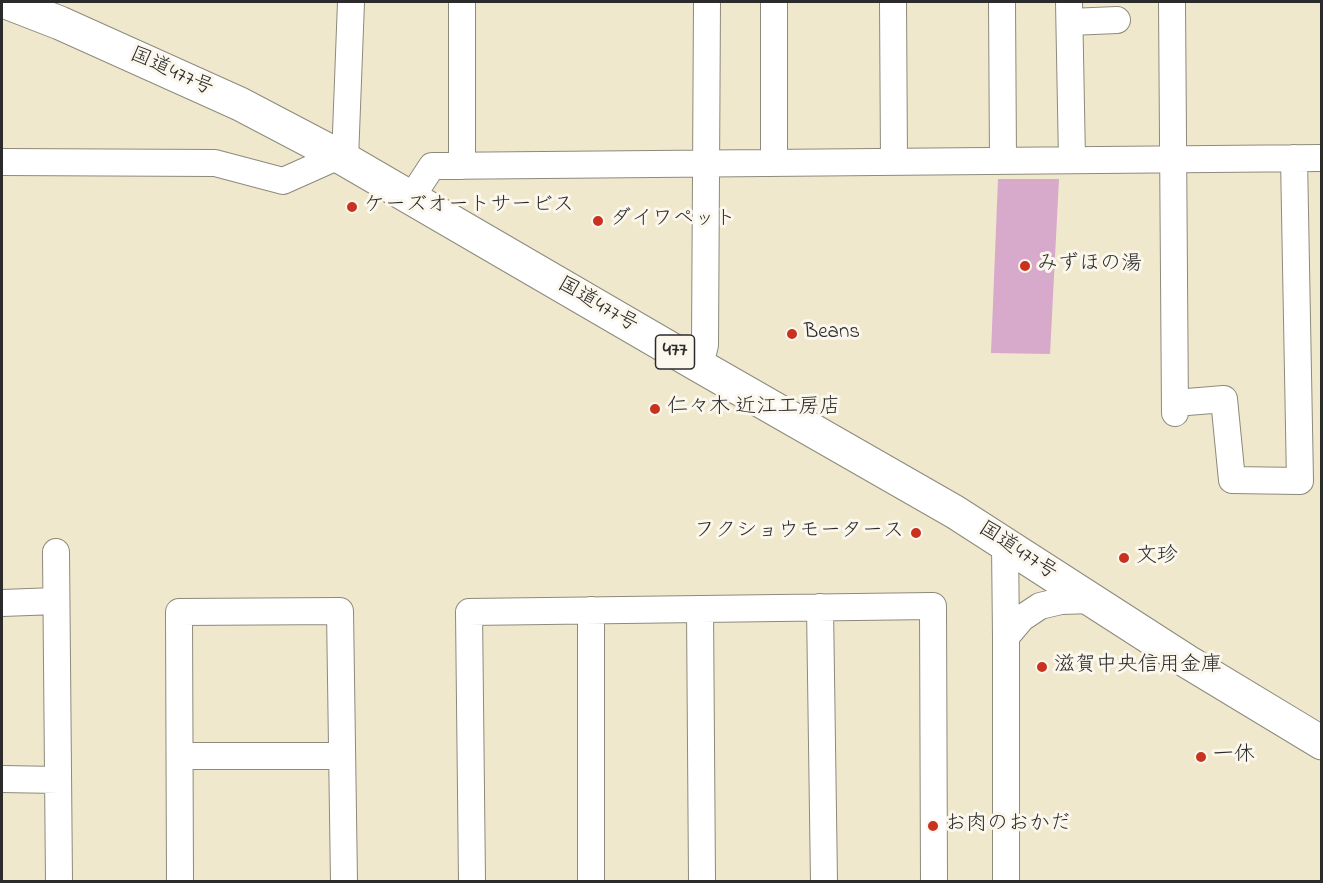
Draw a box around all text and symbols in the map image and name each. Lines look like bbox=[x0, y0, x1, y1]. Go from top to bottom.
street label: 国道477号 bbox=[125, 43, 217, 103]
place label: ケーズオートサービス bbox=[364, 194, 574, 220]
marker: ケーズオートサービス bbox=[345, 200, 359, 214]
place label: ダイワペット bbox=[610, 208, 736, 234]
marker: ダイワペット bbox=[591, 214, 605, 228]
place label: みずほの湯 bbox=[1037, 253, 1142, 279]
marker: みずほの湯 bbox=[1018, 259, 1032, 273]
street label: 国道477号 bbox=[552, 273, 642, 339]
place label: Beans bbox=[804, 321, 860, 347]
marker: Beans bbox=[785, 327, 799, 341]
road number: 477 bbox=[656, 335, 694, 369]
place label: 仁々木 近江工房店 bbox=[667, 396, 840, 422]
marker: 仁々木 近江工房店 bbox=[648, 402, 662, 416]
street label: 国道477号 bbox=[973, 517, 1061, 587]
place label: フクショウモータース bbox=[694, 520, 904, 546]
marker: フクショウモータース bbox=[909, 526, 923, 540]
place label: 文珍 bbox=[1136, 545, 1178, 571]
marker: 文珍 bbox=[1117, 551, 1131, 565]
place label: 滋賀中央信用金庫 bbox=[1054, 654, 1222, 680]
marker: 滋賀中央信用金庫 bbox=[1035, 660, 1049, 674]
place label: 一休 bbox=[1213, 744, 1255, 770]
marker: 一休 bbox=[1194, 750, 1208, 764]
place label: お肉のおかだ bbox=[945, 813, 1071, 839]
marker: お肉のおかだ bbox=[926, 819, 940, 833]

